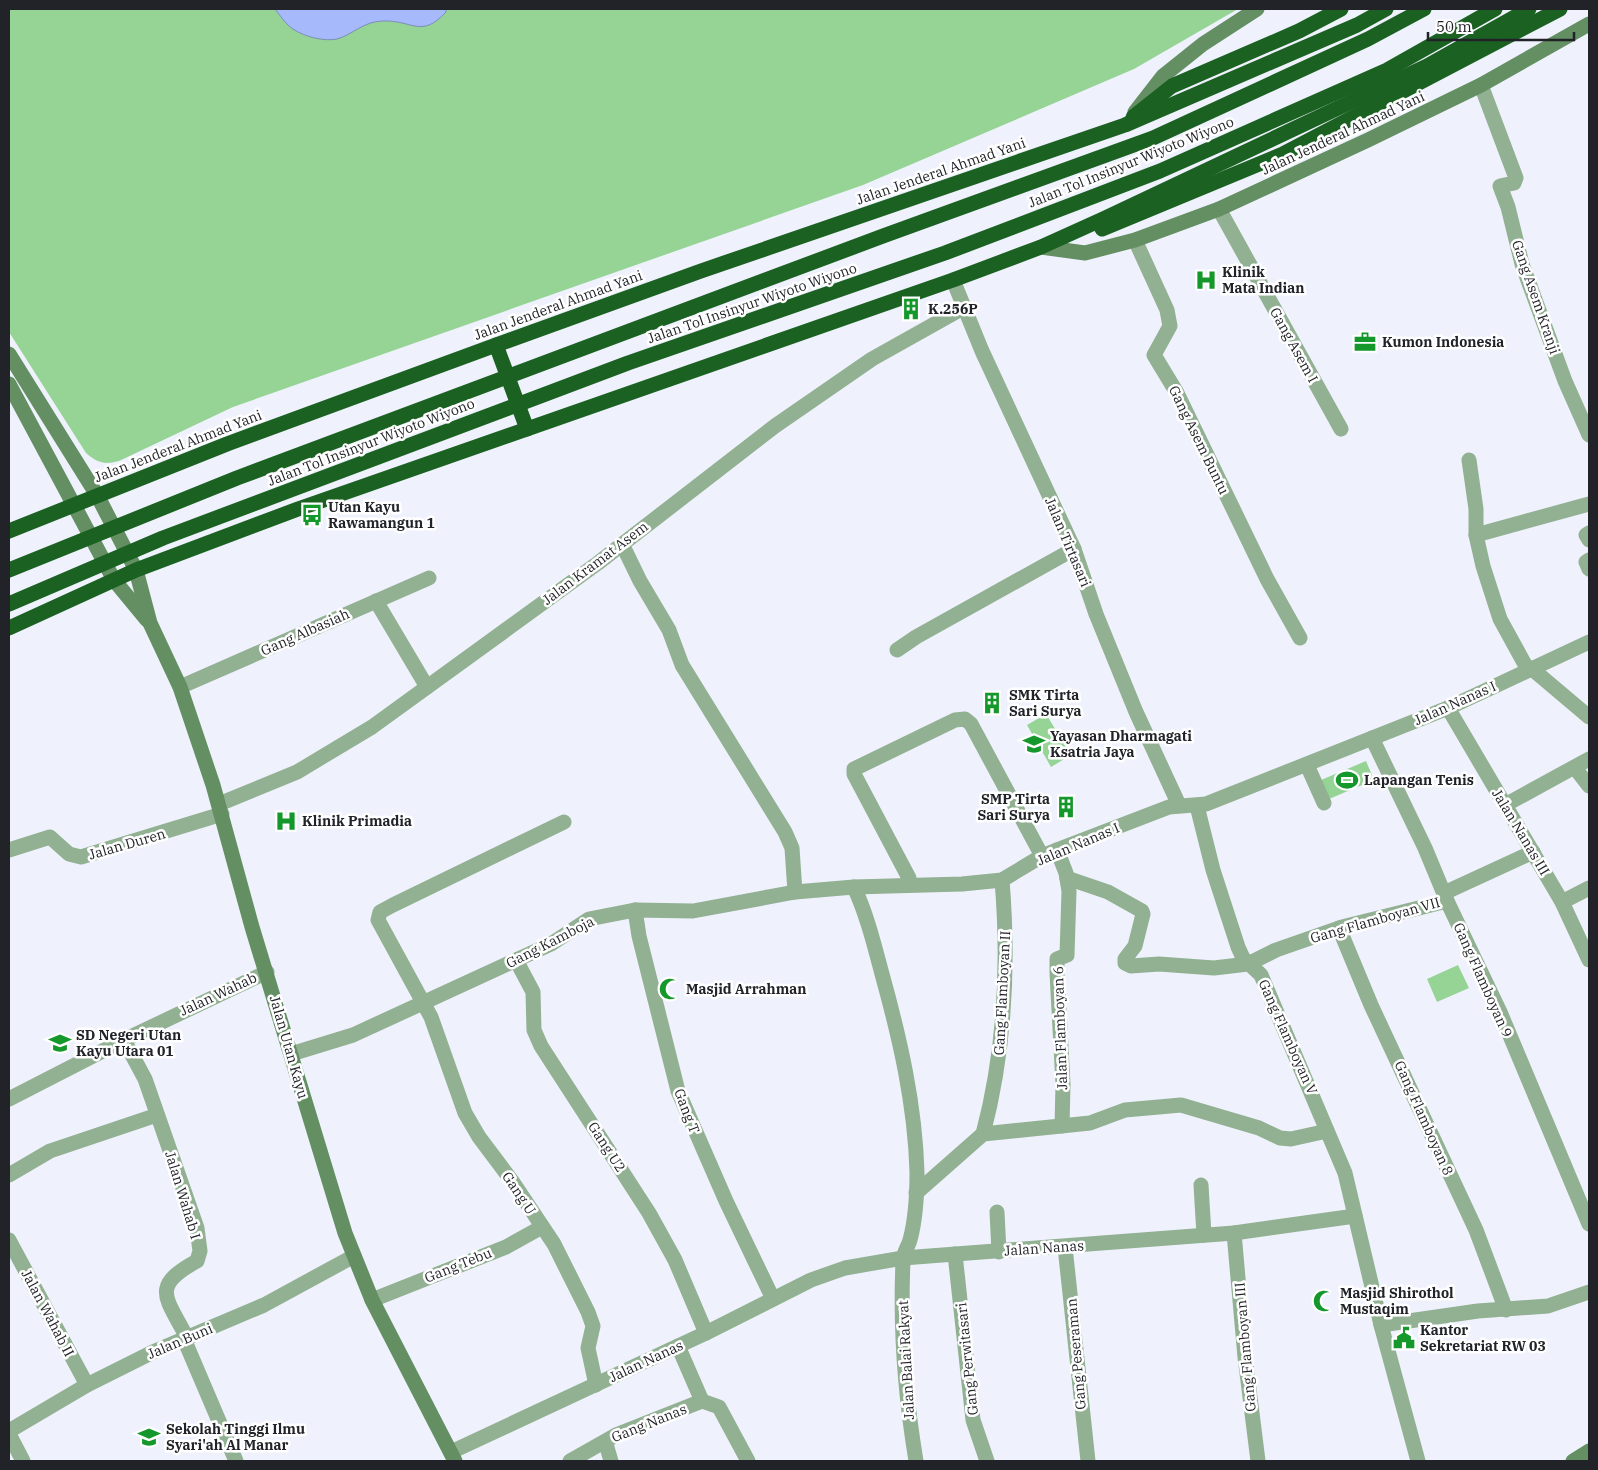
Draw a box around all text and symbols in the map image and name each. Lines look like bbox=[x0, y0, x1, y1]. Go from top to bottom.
scale bar bbox=[1428, 10, 1574, 42]
text: 50 m bbox=[1436, 17, 1472, 36]
street label: Jalan Jenderal Ahmad Yani bbox=[1259, 87, 1427, 179]
street label: Jalan Tol Insinyur Wiyoto Wiyono bbox=[1026, 112, 1237, 212]
street label: Jalan Jenderal Ahmad Yani bbox=[854, 134, 1028, 208]
street label: Gang Asem Kranji bbox=[1508, 238, 1564, 356]
street label: Jalan Tol Insinyur Wiyoto Wiyono bbox=[645, 259, 859, 347]
place label: Klinik Mata Indian bbox=[1222, 263, 1304, 297]
street label: Jalan Jenderal Ahmad Yani bbox=[471, 266, 645, 344]
hospital icon: Klinik Mata Indian bbox=[1193, 267, 1219, 293]
building icon: K.256P bbox=[898, 296, 924, 322]
place label: K.256P bbox=[928, 300, 978, 318]
street label: Gang Asem I bbox=[1266, 304, 1322, 386]
office icon: Kumon Indonesia bbox=[1352, 329, 1378, 355]
place label: Kumon Indonesia bbox=[1382, 333, 1504, 351]
street label: Gang Asem Buntu bbox=[1165, 383, 1233, 498]
street label: Jalan Tol Insinyur Wiyoto Wiyono bbox=[265, 394, 477, 490]
street label: Jalan Jenderal Ahmad Yani bbox=[92, 406, 264, 486]
street label: Jalan Tirtasari bbox=[1041, 494, 1095, 590]
place label: Utan Kayu Rawamangun 1 bbox=[328, 498, 435, 532]
bus stop icon: Utan Kayu Rawamangun 1 bbox=[299, 502, 325, 528]
street label: Jalan Kramat Asem bbox=[538, 517, 652, 609]
street label: Gang Albasiah bbox=[258, 604, 352, 660]
street label: Jalan Nanas I bbox=[1411, 677, 1499, 729]
place label: SMK Tirta Sari Surya bbox=[1009, 686, 1082, 720]
building icon: SMK Tirta Sari Surya bbox=[979, 690, 1005, 716]
place label: Yayasan Dharmagati Ksatria Jaya bbox=[1050, 727, 1192, 761]
school or university icon: Yayasan Dharmagati Ksatria Jaya bbox=[1021, 731, 1047, 757]
sports icon: Lapangan Tenis bbox=[1334, 767, 1360, 793]
place label: Lapangan Tenis bbox=[1364, 771, 1474, 789]
street label: Jalan Nanas III bbox=[1488, 785, 1554, 879]
place label: SMP Tirta Sari Surya bbox=[977, 790, 1050, 824]
building icon: SMP Tirta Sari Surya bbox=[1053, 794, 1079, 820]
hospital icon: Klinik Primadia bbox=[273, 808, 299, 834]
place label: Klinik Primadia bbox=[302, 812, 412, 830]
street label: Jalan Nanas I bbox=[1034, 818, 1122, 869]
street label: Jalan Duren bbox=[86, 824, 168, 864]
street label: Gang Flamboyan VII bbox=[1308, 893, 1442, 947]
street label: Gang Kamboja bbox=[503, 912, 597, 972]
street label: Gang Flamboyan 9 bbox=[1450, 920, 1516, 1040]
street label: Gang Flamboyan II bbox=[990, 930, 1014, 1056]
street label: Jalan Flamboyan 6 bbox=[1049, 966, 1071, 1090]
street label: Jalan Wahab bbox=[177, 968, 259, 1020]
mosque icon: Masjid Arrahman bbox=[657, 976, 683, 1002]
street label: Gang Flamboyan V bbox=[1254, 977, 1322, 1097]
place label: Masjid Arrahman bbox=[686, 980, 807, 998]
street label: Jalan Utan Kayu bbox=[266, 993, 312, 1101]
place label: SD Negeri Utan Kayu Utara 01 bbox=[76, 1026, 181, 1060]
school or university icon: SD Negeri Utan Kayu Utara 01 bbox=[47, 1030, 73, 1056]
street label: Gang Flamboyan 8 bbox=[1391, 1058, 1457, 1178]
street label: Gang T bbox=[670, 1086, 704, 1136]
street label: Gang U2 bbox=[584, 1118, 630, 1176]
street label: Jalan Wahab I bbox=[161, 1149, 205, 1241]
street label: Gang U bbox=[498, 1168, 540, 1218]
street label: Jalan Nanas bbox=[1004, 1236, 1085, 1260]
street label: Gang Tebu bbox=[422, 1243, 494, 1287]
street label: Jalan Wahab II bbox=[18, 1266, 79, 1360]
street label: Gang Flamboyan III bbox=[1230, 1281, 1260, 1412]
place label: Masjid Shirothol Mustaqim bbox=[1340, 1284, 1454, 1318]
mosque icon: Masjid Shirothol Mustaqim bbox=[1311, 1288, 1337, 1314]
street label: Gang Peseraman bbox=[1062, 1297, 1090, 1410]
street label: Jalan Balai Rakyat bbox=[894, 1300, 918, 1420]
street label: Gang Perwitasari bbox=[952, 1302, 982, 1416]
street label: Jalan Buni bbox=[145, 1319, 215, 1363]
place label: Kantor Sekretariat RW 03 bbox=[1420, 1321, 1546, 1355]
public building icon: Kantor Sekretariat RW 03 bbox=[1391, 1325, 1417, 1351]
street label: Jalan Nanas bbox=[606, 1336, 686, 1386]
street label: Gang Nanas bbox=[609, 1400, 689, 1446]
place label: Sekolah Tinggi Ilmu Syari'ah Al Manar bbox=[166, 1420, 305, 1454]
school or university icon: Sekolah Tinggi Ilmu Syari'ah Al Manar bbox=[136, 1424, 162, 1450]

